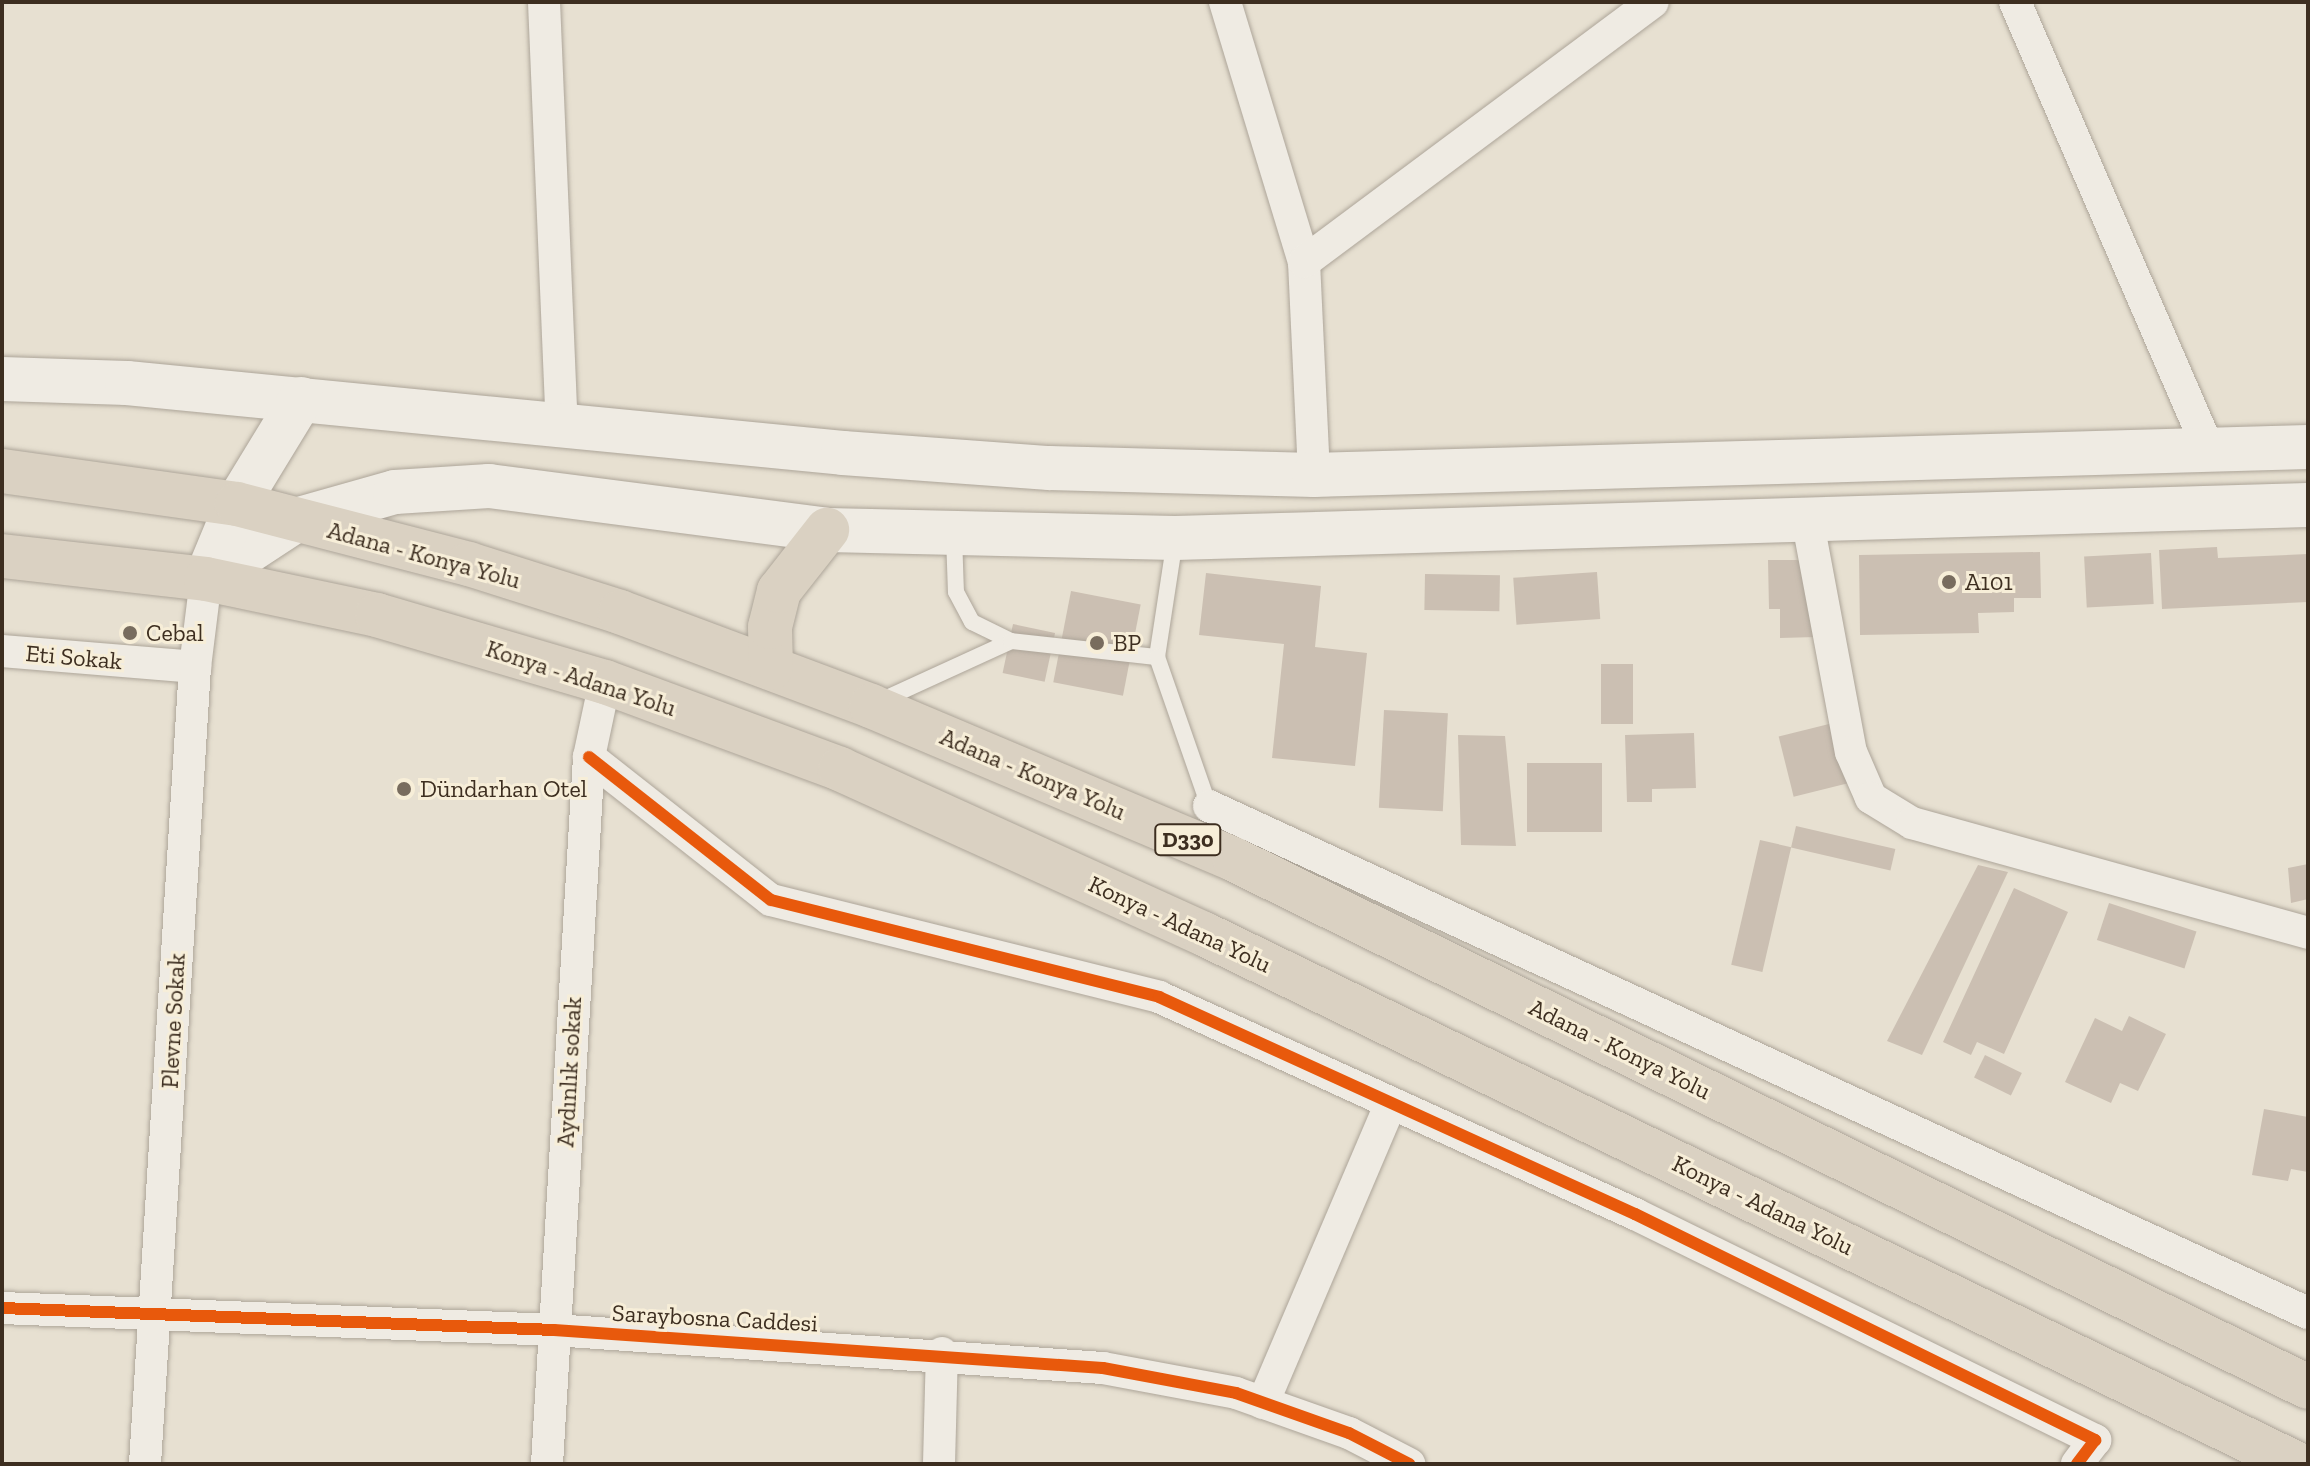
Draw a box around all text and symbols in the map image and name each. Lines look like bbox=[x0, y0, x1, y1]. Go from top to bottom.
street label: Adana - Konya Yolu bbox=[324, 515, 524, 595]
place label: A101 bbox=[1965, 568, 2013, 596]
marker: A101 bbox=[1940, 573, 1958, 591]
place label: Cebal bbox=[146, 619, 204, 647]
marker: Cebal bbox=[121, 624, 139, 642]
place label: BP bbox=[1113, 629, 1141, 657]
street label: Konya - Adana Yolu bbox=[482, 633, 680, 723]
marker: BP bbox=[1088, 634, 1106, 652]
street label: Eti Sokak bbox=[25, 638, 123, 676]
street label: Adana - Konya Yolu bbox=[936, 722, 1130, 826]
place label: Dündarhan Otel bbox=[420, 775, 587, 803]
marker: Dündarhan Otel bbox=[395, 780, 413, 798]
road number: D330 bbox=[1154, 822, 1222, 858]
street label: Konya - Adana Yolu bbox=[1084, 869, 1276, 979]
street label: Plevne Sokak bbox=[155, 953, 191, 1089]
street label: Adana - Konya Yolu bbox=[1524, 992, 1716, 1106]
street label: Aydınlık sokak bbox=[551, 996, 587, 1148]
street label: Konya - Adana Yolu bbox=[1667, 1148, 1859, 1262]
street label: Saraybosna Caddesi bbox=[611, 1298, 819, 1338]

